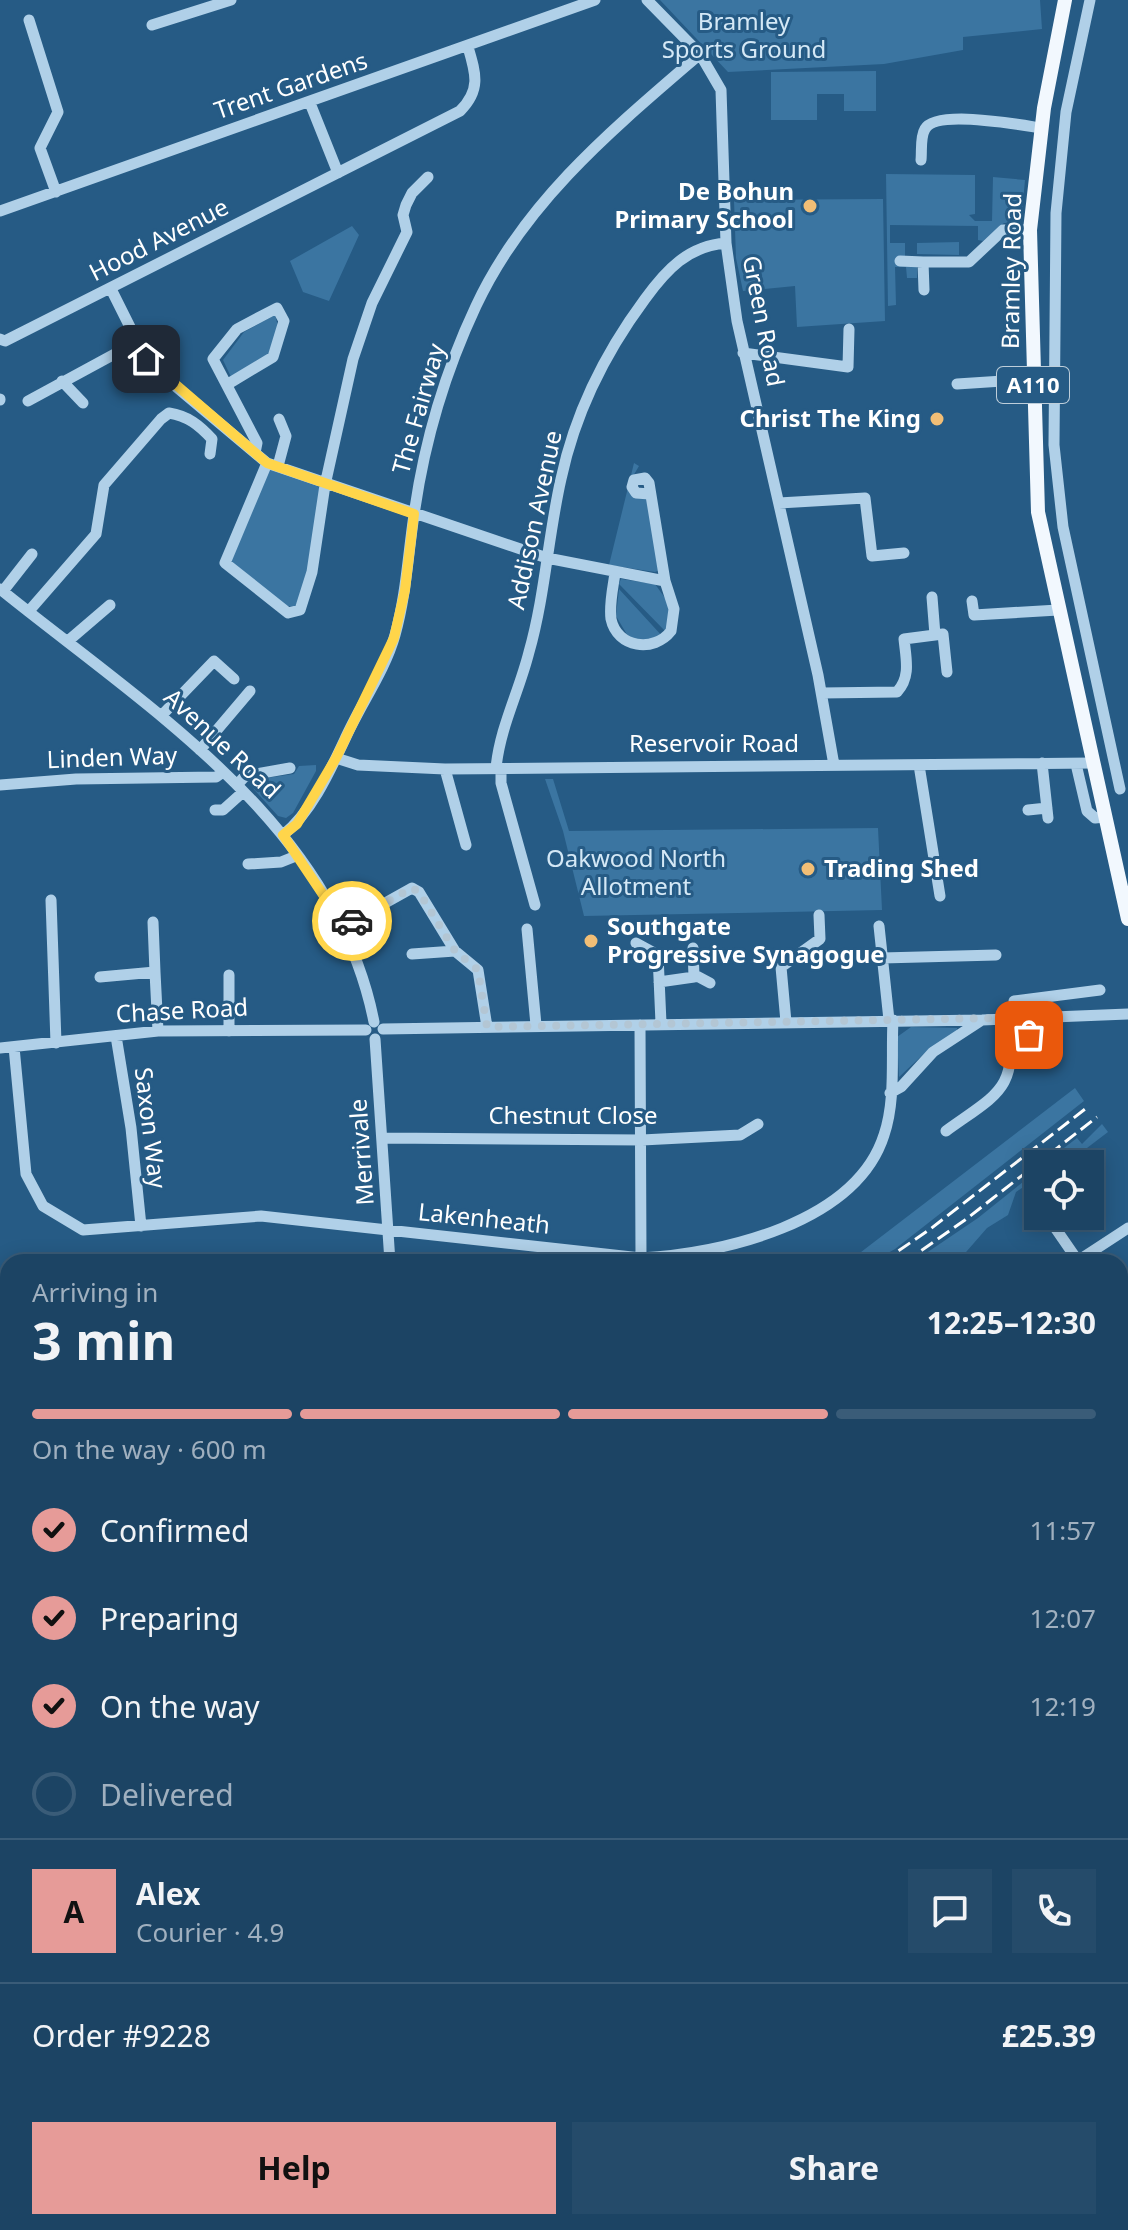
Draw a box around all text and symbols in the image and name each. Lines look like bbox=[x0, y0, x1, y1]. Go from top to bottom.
park label: Bramley Sports Ground bbox=[662, 4, 826, 65]
street label: Trent Gardens bbox=[210, 43, 371, 126]
place label: De Bohun Primary School bbox=[614, 174, 794, 235]
street label: Hood Avenue bbox=[83, 189, 234, 288]
street label: Bramley Road bbox=[993, 193, 1028, 349]
marker: De Bohun Primary School bbox=[801, 197, 819, 215]
street label: Green Road bbox=[736, 252, 793, 389]
pin bbox=[112, 325, 180, 393]
icon: home bbox=[124, 337, 168, 381]
street label: The Fairway bbox=[383, 339, 452, 478]
road number: A110 bbox=[997, 367, 1069, 403]
place label: Christ The King bbox=[739, 401, 921, 434]
marker: Christ The King bbox=[928, 410, 946, 428]
street label: Addison Avenue bbox=[498, 427, 569, 612]
street label: Avenue Road bbox=[158, 680, 288, 806]
street label: Reservoir Road bbox=[629, 726, 799, 759]
street label: Linden Way bbox=[46, 738, 178, 775]
park label: Oakwood North Allotment bbox=[546, 841, 726, 902]
place label: Trading Shed bbox=[824, 851, 979, 884]
marker: Trading Shed bbox=[799, 860, 817, 878]
courier bbox=[312, 881, 392, 961]
icon: car bbox=[330, 899, 374, 943]
place label: Southgate Progressive Synagogue bbox=[607, 909, 885, 970]
marker: Southgate Progressive Synagogue bbox=[582, 932, 600, 950]
street label: Chase Road bbox=[115, 990, 249, 1029]
pin bbox=[995, 1001, 1063, 1069]
icon: bag bbox=[1007, 1013, 1051, 1057]
street label: Saxon Way bbox=[128, 1065, 175, 1191]
street label: Merrivale bbox=[340, 1098, 381, 1206]
street label: Chestnut Close bbox=[488, 1098, 658, 1131]
map controls bbox=[1024, 1150, 1104, 1230]
button: locate bbox=[1024, 1150, 1104, 1230]
street label: Lakenheath bbox=[417, 1194, 552, 1241]
text: Arriving in bbox=[32, 1274, 158, 1310]
text: 12:25–12:30 bbox=[927, 1302, 1096, 1343]
text: 3 min bbox=[32, 1304, 175, 1375]
text: On the way · 600 m bbox=[32, 1431, 266, 1467]
icon: check bbox=[32, 1508, 76, 1552]
text: Confirmed bbox=[100, 1510, 250, 1551]
text: 11:57 bbox=[1030, 1512, 1096, 1548]
icon: check bbox=[32, 1596, 76, 1640]
text: Preparing bbox=[100, 1598, 239, 1639]
text: 12:07 bbox=[1030, 1600, 1096, 1636]
icon: check bbox=[32, 1684, 76, 1728]
text: On the way bbox=[100, 1686, 260, 1727]
text: 12:19 bbox=[1030, 1688, 1096, 1724]
text: Delivered bbox=[100, 1774, 234, 1815]
button: chat bbox=[908, 1869, 992, 1953]
button: phone bbox=[1012, 1869, 1096, 1953]
text: Alex bbox=[136, 1873, 200, 1914]
text: A bbox=[64, 1891, 84, 1932]
text: Courier · 4.9 bbox=[136, 1914, 284, 1950]
text: Order #9228 bbox=[32, 2015, 211, 2056]
text: £25.39 bbox=[1002, 2015, 1096, 2056]
button: Help bbox=[32, 2122, 556, 2214]
button: Share bbox=[572, 2122, 1096, 2214]

